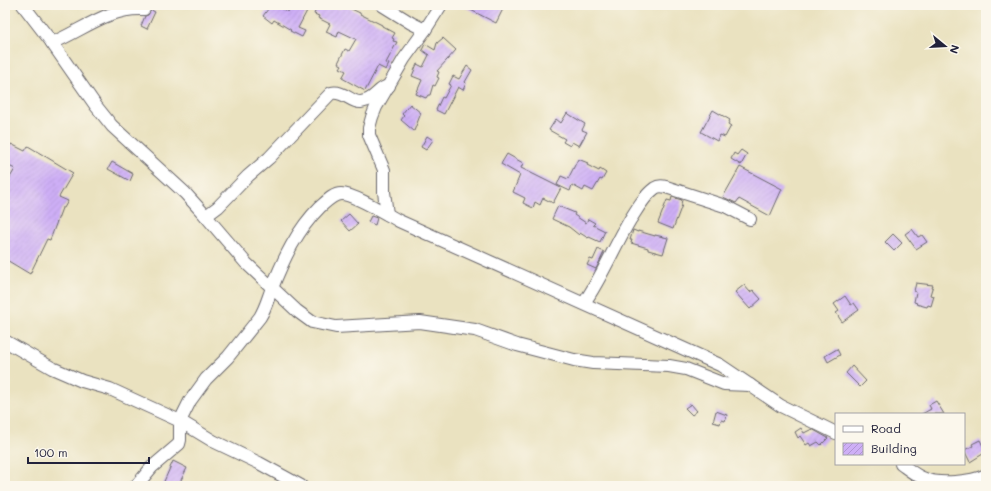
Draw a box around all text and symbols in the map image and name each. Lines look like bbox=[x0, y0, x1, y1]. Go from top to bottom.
north arrow bbox=[925, 26, 965, 66]
text: N bbox=[947, 43, 963, 56]
legend bbox=[835, 413, 965, 465]
text: Road bbox=[871, 420, 901, 436]
scale bar bbox=[28, 439, 149, 465]
text: Building bbox=[871, 440, 917, 456]
text: 100 m bbox=[34, 444, 68, 460]

